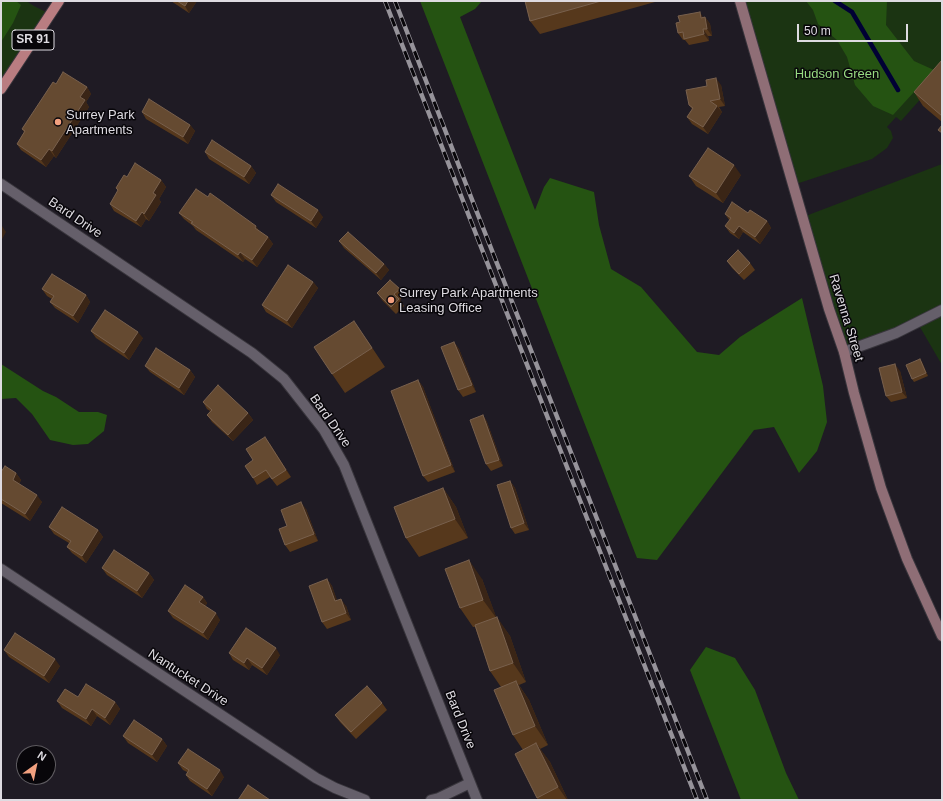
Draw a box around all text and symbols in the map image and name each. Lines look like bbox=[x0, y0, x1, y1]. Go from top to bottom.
scale bar bbox=[799, 16, 910, 42]
text: 50 m bbox=[804, 24, 831, 38]
road number: SR 91 bbox=[12, 30, 54, 50]
park label: Hudson Green bbox=[795, 66, 879, 82]
place label: Surrey Park Apartments bbox=[66, 107, 135, 138]
marker: Surrey Park Apartments bbox=[53, 117, 63, 127]
street label: Bard Drive bbox=[45, 194, 105, 242]
street label: Ravenna Street bbox=[825, 273, 867, 363]
place label: Surrey Park Apartments Leasing Office bbox=[399, 285, 538, 316]
marker: Surrey Park Apartments Leasing Office bbox=[386, 295, 396, 305]
street label: Bard Drive bbox=[306, 391, 354, 451]
street label: Nantucket Drive bbox=[145, 646, 231, 710]
street label: Bard Drive bbox=[441, 689, 479, 751]
north arrow bbox=[16, 745, 56, 785]
text: N bbox=[35, 749, 49, 763]

